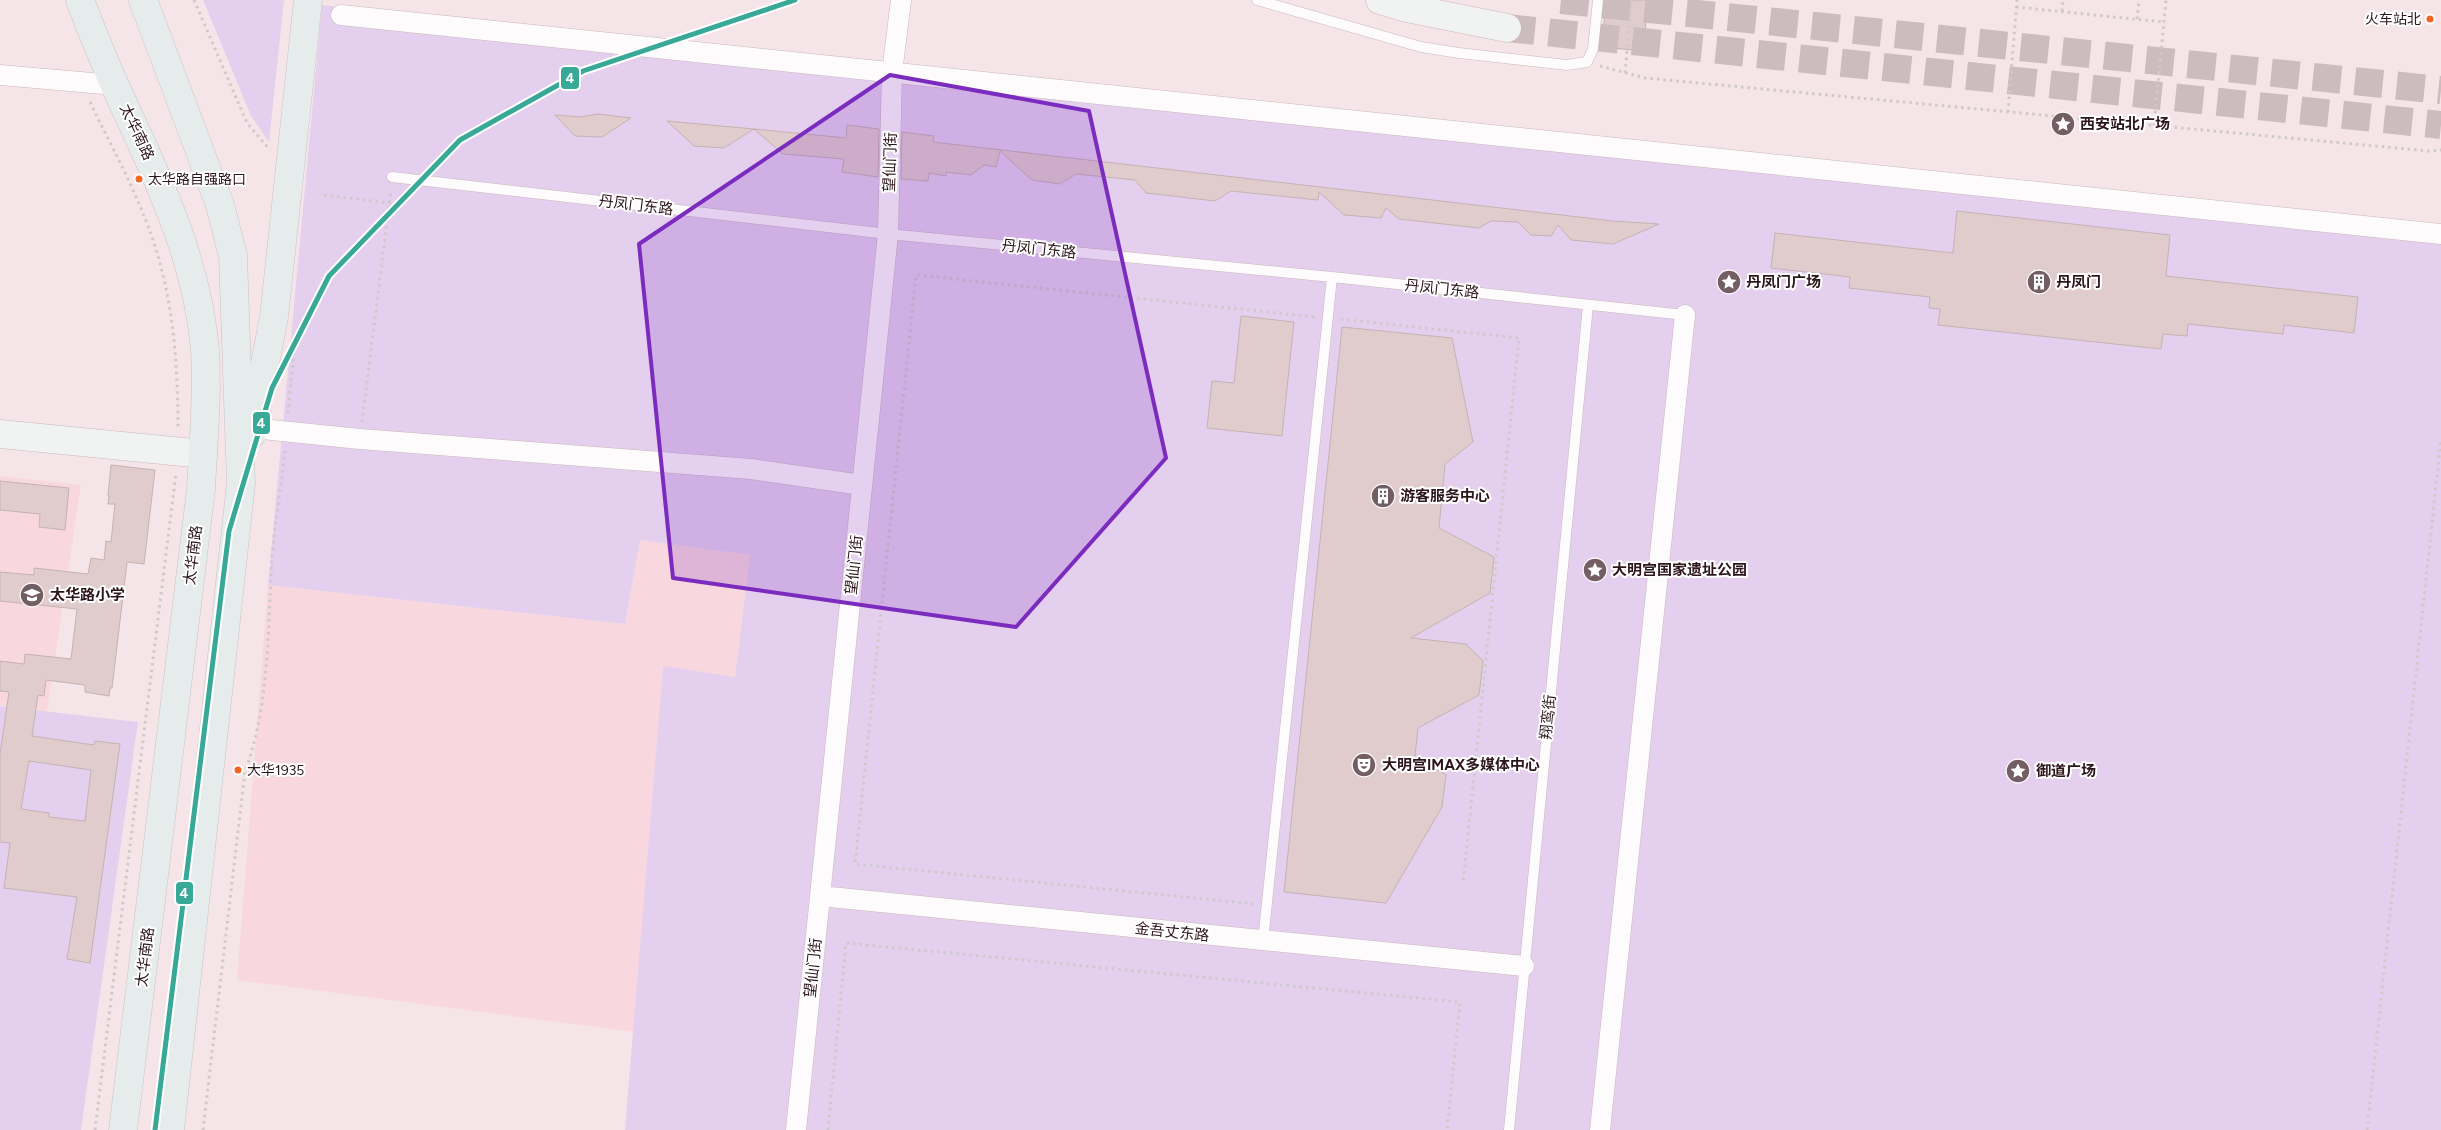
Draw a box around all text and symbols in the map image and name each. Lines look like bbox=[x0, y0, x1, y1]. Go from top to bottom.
place label: 火车站北 bbox=[2365, 11, 2421, 28]
marker: 火车站北 bbox=[2425, 14, 2435, 24]
line badge: 4 bbox=[560, 66, 580, 90]
text: 4 bbox=[566, 70, 575, 87]
street label: 太华南路 bbox=[116, 101, 158, 163]
place icon: 西安站北广场 bbox=[2050, 111, 2076, 137]
place label: 西安站北广场 bbox=[2080, 115, 2170, 133]
street label: 望仙门街 bbox=[880, 132, 900, 192]
place label: 太华路自强路口 bbox=[148, 171, 246, 188]
marker: 太华路自强路口 bbox=[134, 174, 144, 184]
street label: 丹凤门东路 bbox=[598, 191, 674, 219]
street label: 丹凤门东路 bbox=[1001, 236, 1077, 262]
place icon: 丹凤门广场 bbox=[1716, 269, 1742, 295]
building icon: 丹凤门 bbox=[2026, 269, 2052, 295]
place label: 丹凤门广场 bbox=[1746, 273, 1821, 291]
place label: 丹凤门 bbox=[2056, 273, 2101, 291]
street label: 丹凤门东路 bbox=[1404, 276, 1480, 302]
line badge: 4 bbox=[252, 411, 271, 435]
text: 4 bbox=[257, 415, 266, 432]
building icon: 游客服务中心 bbox=[1370, 483, 1396, 509]
place label: 游客服务中心 bbox=[1400, 487, 1490, 505]
street label: 太华南路 bbox=[180, 524, 206, 586]
street label: 望仙门街 bbox=[842, 534, 866, 596]
place icon: 大明宫国家遗址公园 bbox=[1582, 557, 1608, 583]
place label: 大明宫国家遗址公园 bbox=[1612, 561, 1747, 579]
school or university icon: 太华路小学 bbox=[19, 582, 45, 608]
place label: 太华路小学 bbox=[50, 586, 125, 604]
street label: 翔鸾街 bbox=[1537, 694, 1559, 740]
theatre icon: 大明宫IMAX多媒体中心 bbox=[1351, 752, 1377, 778]
place label: 大明宫IMAX多媒体中心 bbox=[1382, 756, 1540, 774]
place icon: 御道广场 bbox=[2005, 758, 2031, 784]
place label: 大华1935 bbox=[247, 762, 304, 779]
place label: 御道广场 bbox=[2036, 762, 2096, 780]
marker: 大华1935 bbox=[233, 765, 243, 775]
line badge: 4 bbox=[175, 881, 194, 905]
text: 4 bbox=[180, 885, 189, 902]
street label: 金吾丈东路 bbox=[1134, 919, 1210, 945]
street label: 太华南路 bbox=[132, 926, 158, 988]
street label: 望仙门街 bbox=[801, 937, 825, 999]

